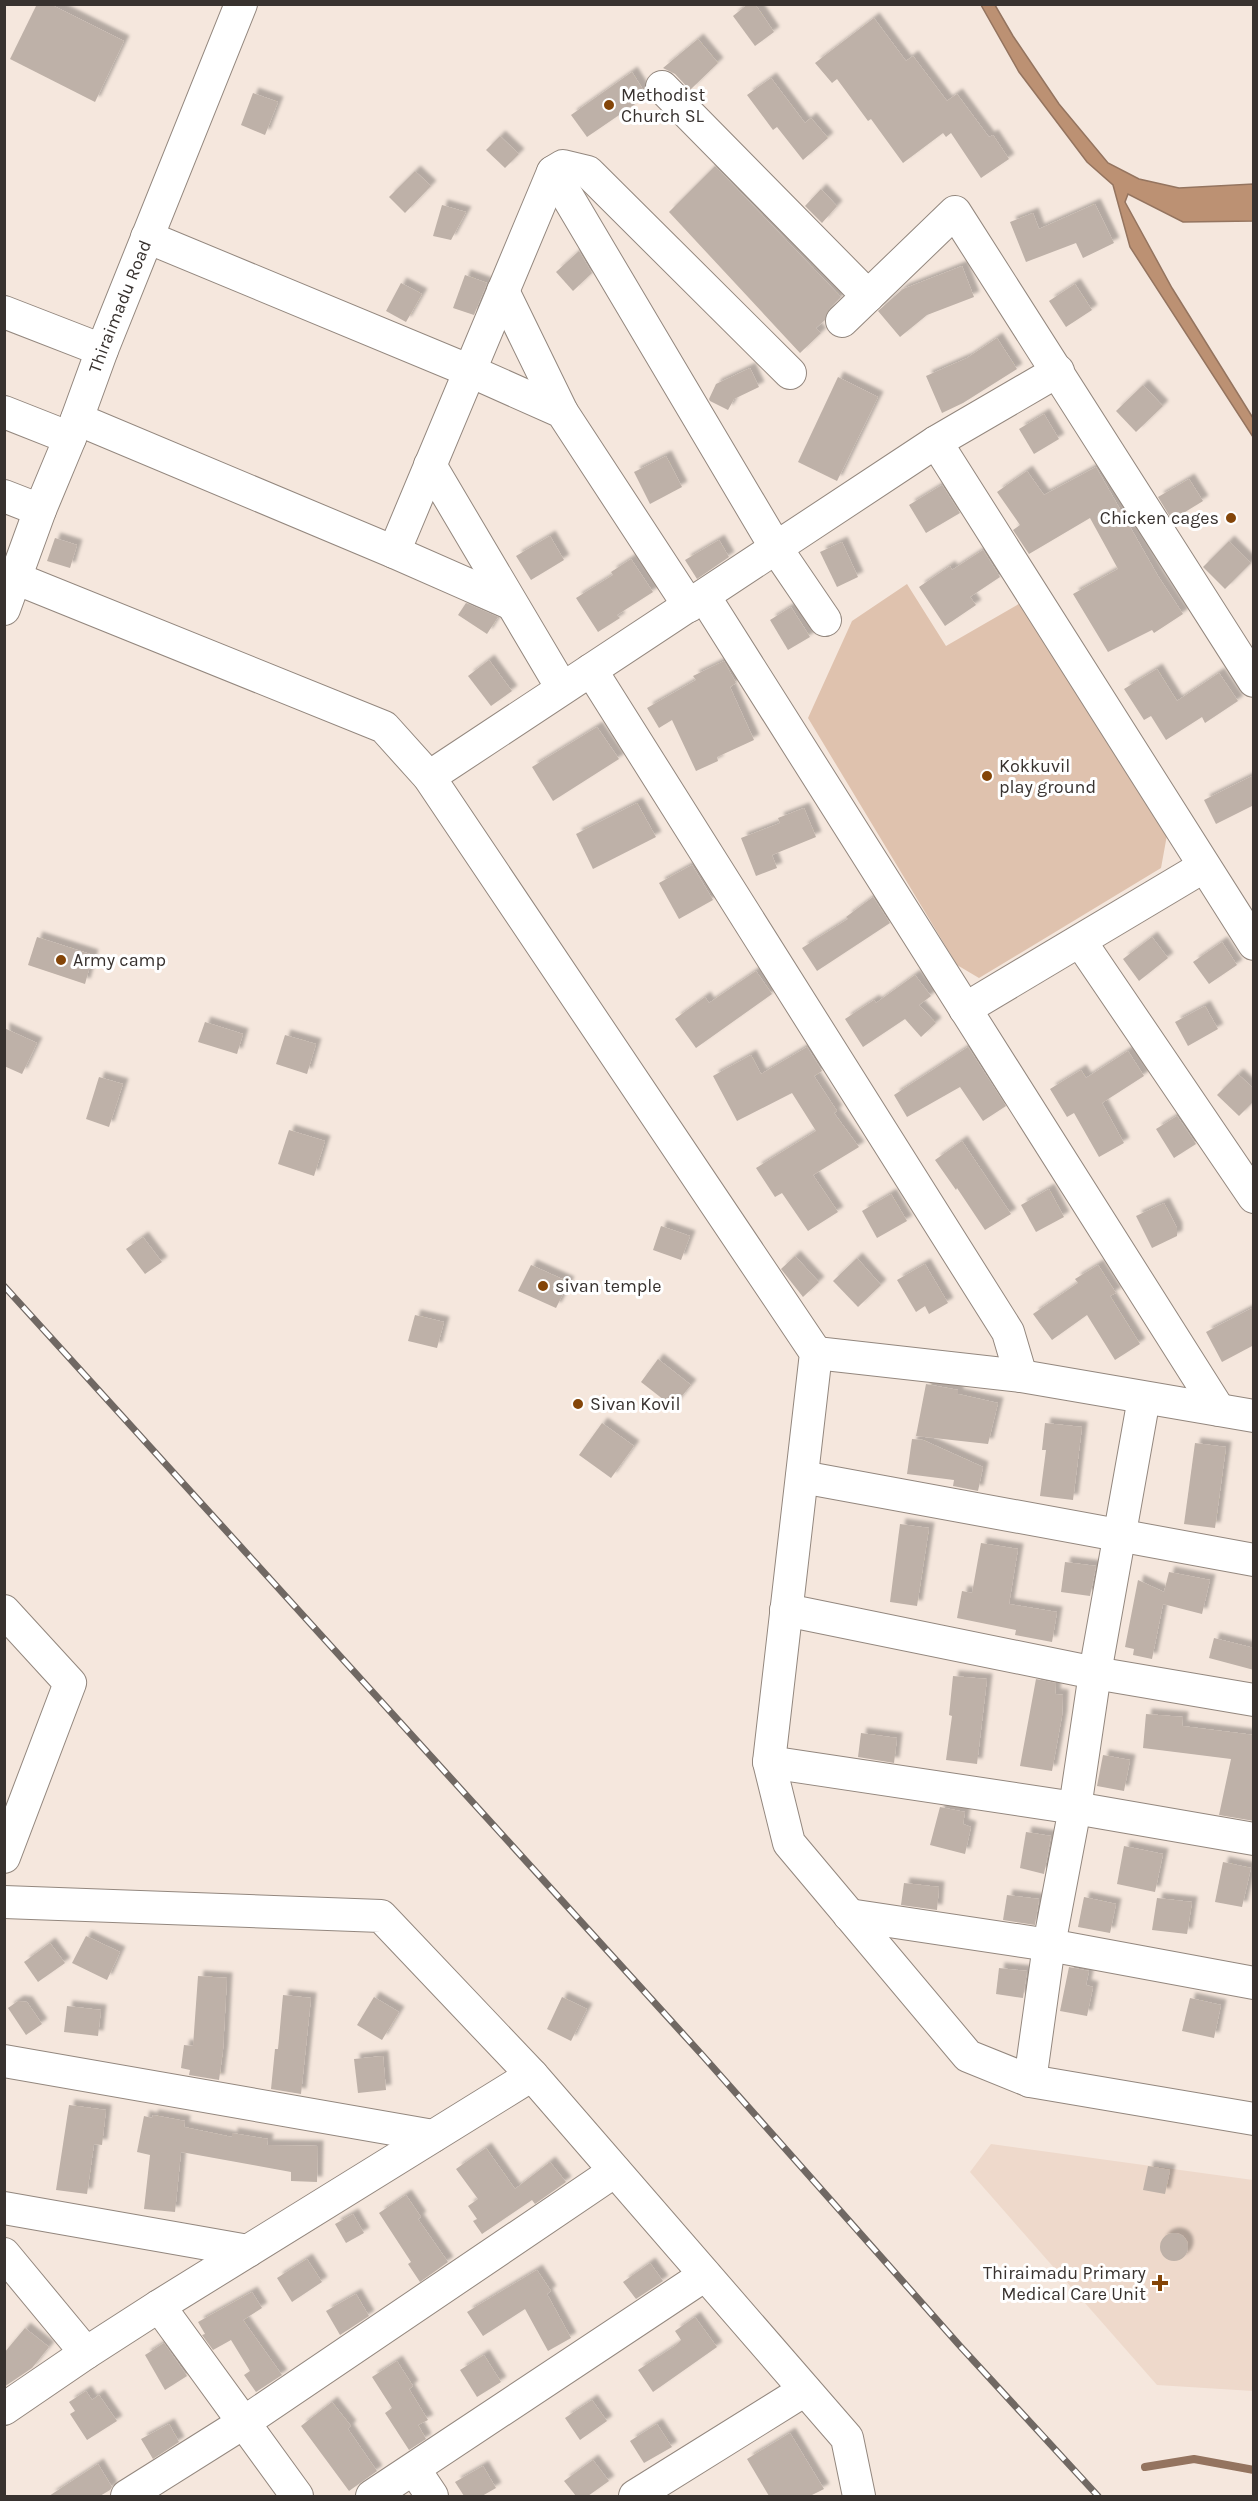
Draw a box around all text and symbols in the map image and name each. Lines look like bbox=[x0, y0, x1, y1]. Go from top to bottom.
place label: Methodist Church SL bbox=[621, 84, 705, 127]
marker: Methodist Church SL bbox=[602, 98, 616, 112]
street label: Thiraimadu Road bbox=[84, 237, 156, 376]
place label: Chicken cages bbox=[1100, 507, 1219, 529]
marker: Chicken cages bbox=[1224, 511, 1238, 525]
place label: Kokkuvil play ground bbox=[999, 755, 1096, 798]
marker: Kokkuvil play ground bbox=[980, 769, 994, 783]
place label: Army camp bbox=[73, 949, 166, 971]
marker: Army camp bbox=[54, 953, 68, 967]
place label: sivan temple bbox=[555, 1275, 662, 1297]
marker: sivan temple bbox=[536, 1279, 550, 1293]
place label: Sivan Kovil bbox=[590, 1393, 681, 1415]
marker: Sivan Kovil bbox=[571, 1397, 585, 1411]
place label: Thiraimadu Primary Medical Care Unit bbox=[983, 2262, 1147, 2305]
marker: Thiraimadu Primary Medical Care Unit bbox=[1151, 2274, 1169, 2292]

